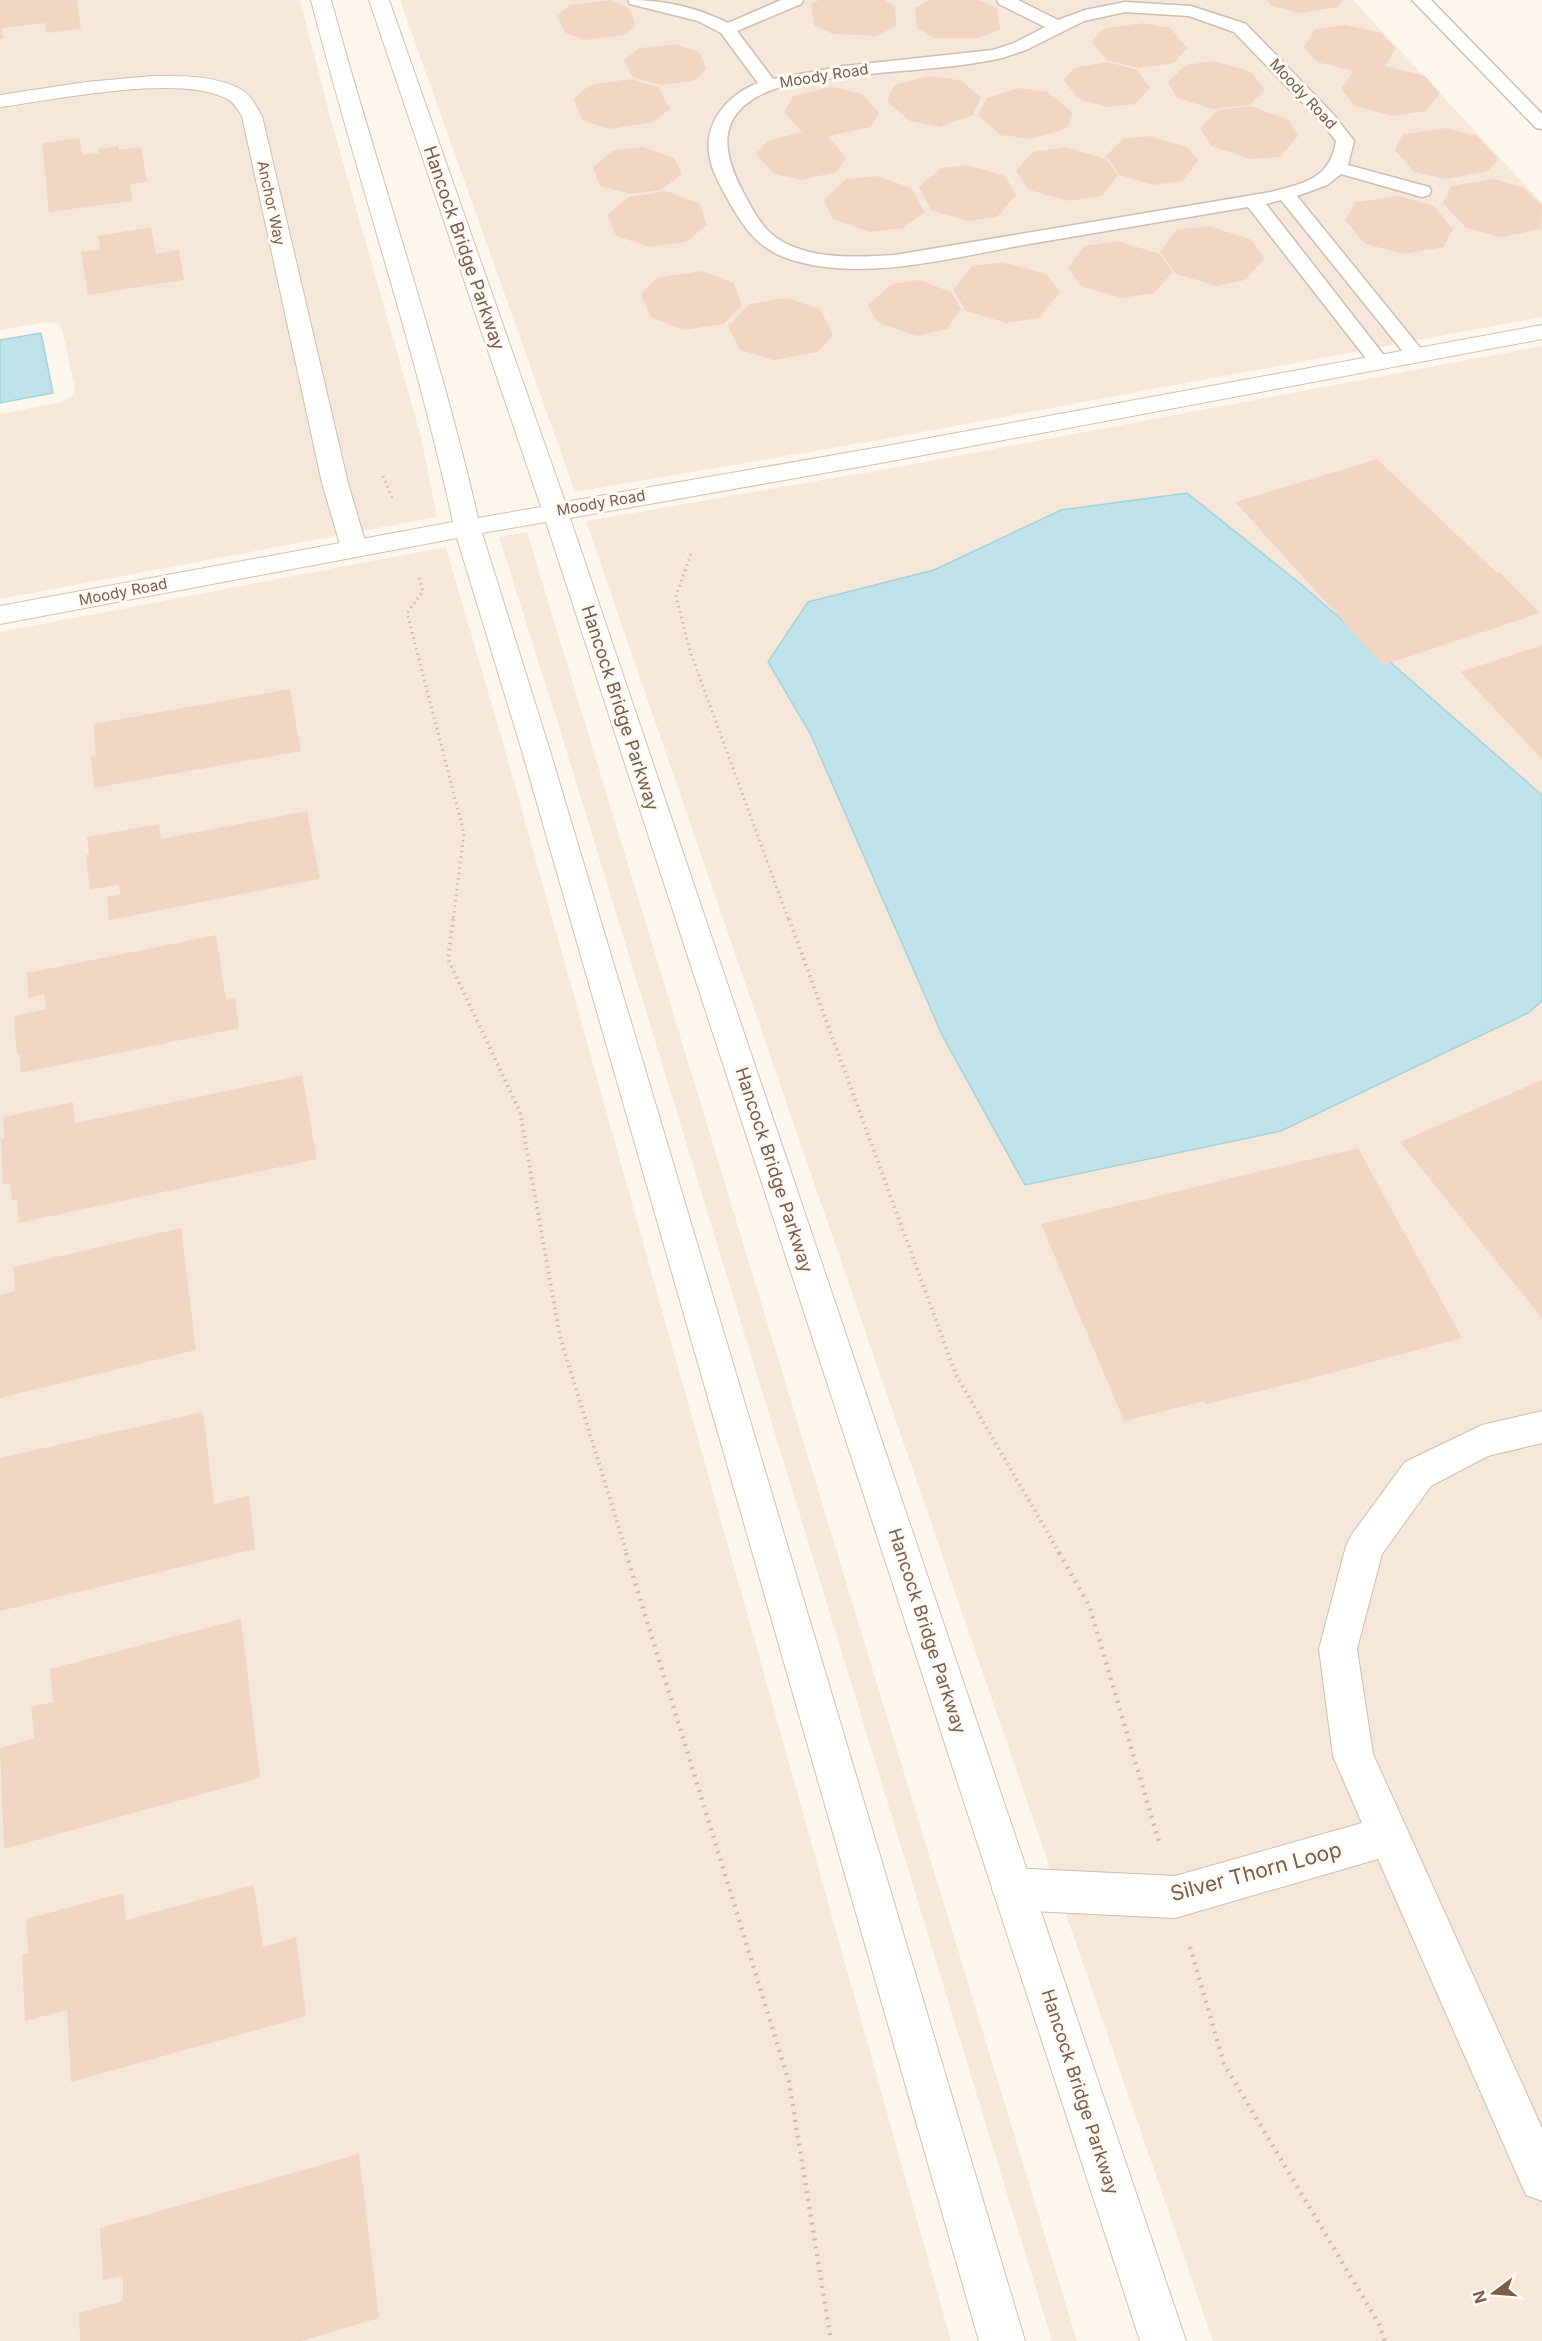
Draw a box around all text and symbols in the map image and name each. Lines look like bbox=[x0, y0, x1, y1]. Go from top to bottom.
street label: Moody Road bbox=[1266, 54, 1341, 133]
street label: Moody Road bbox=[778, 59, 870, 92]
street label: Hancock Bridge Parkway bbox=[420, 143, 509, 353]
street label: Anchor Way bbox=[253, 159, 290, 248]
street label: Moody Road bbox=[555, 485, 647, 520]
street label: Moody Road bbox=[77, 574, 169, 609]
street label: Hancock Bridge Parkway bbox=[577, 603, 664, 813]
street label: Hancock Bridge Parkway bbox=[731, 1065, 818, 1275]
street label: Hancock Bridge Parkway bbox=[884, 1526, 971, 1736]
street label: Silver Thorn Loop bbox=[1168, 1837, 1344, 1906]
street label: Hancock Bridge Parkway bbox=[1037, 1987, 1124, 2197]
north arrow bbox=[1464, 2263, 1524, 2323]
text: N bbox=[1468, 2289, 1491, 2306]

